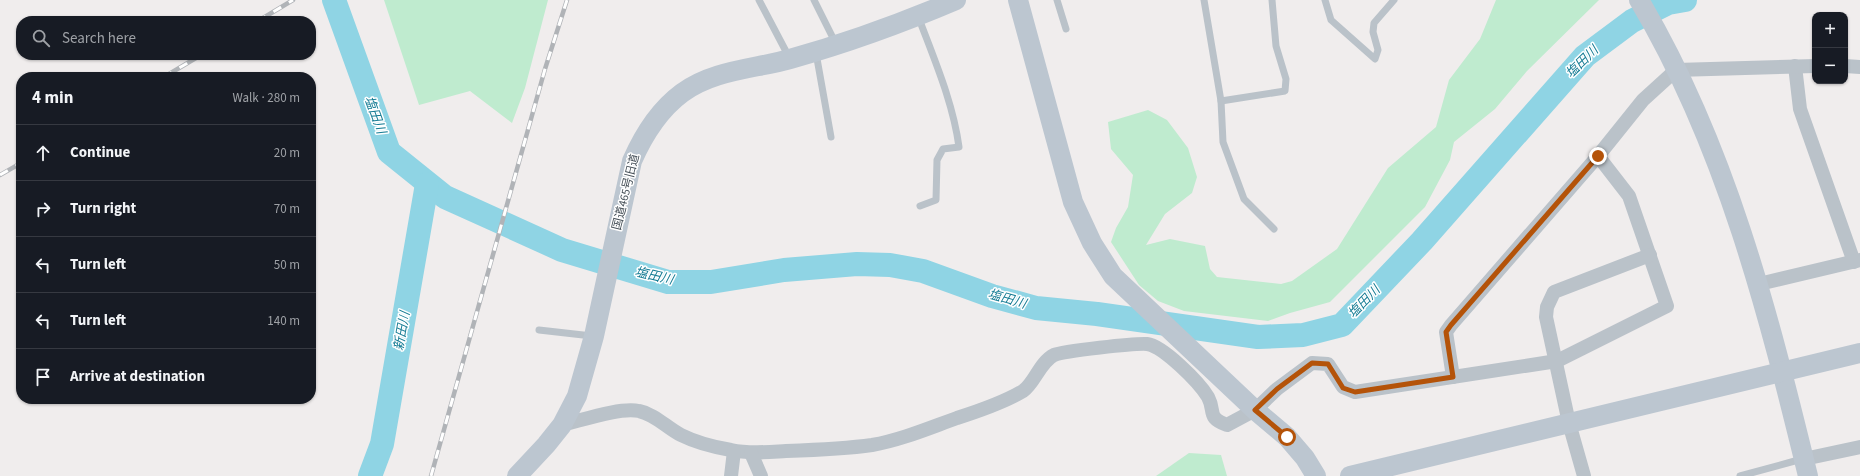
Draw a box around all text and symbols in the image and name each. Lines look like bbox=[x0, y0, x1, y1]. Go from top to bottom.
map controls bbox=[1812, 12, 1848, 84]
button: + bbox=[1812, 12, 1848, 48]
search box bbox=[16, 16, 316, 60]
icon: search bbox=[30, 27, 52, 49]
text: Search here bbox=[62, 28, 136, 49]
water label: 塩田川 bbox=[1562, 41, 1604, 82]
button: − bbox=[1812, 48, 1848, 84]
text: 4 min bbox=[32, 86, 73, 110]
text: Walk · 280 m bbox=[232, 89, 300, 107]
water label: 塩田川 bbox=[360, 94, 391, 138]
icon: ahead bbox=[32, 142, 54, 164]
text: Continue bbox=[70, 142, 130, 163]
text: 20 m bbox=[274, 144, 300, 162]
route end bbox=[1589, 147, 1607, 165]
street label: 国道465号旧道 bbox=[608, 152, 644, 232]
icon: right bbox=[32, 198, 54, 220]
text: Turn right bbox=[70, 198, 136, 219]
text: 70 m bbox=[274, 200, 300, 218]
icon: left bbox=[32, 254, 54, 276]
text: Turn left bbox=[70, 254, 126, 275]
text: 50 m bbox=[274, 256, 300, 274]
water label: 塩田川 bbox=[633, 263, 677, 290]
water label: 塩田川 bbox=[1344, 280, 1385, 322]
water label: 塩田川 bbox=[986, 285, 1030, 314]
water label: 新田川 bbox=[390, 308, 415, 352]
icon: left bbox=[32, 310, 54, 332]
text: Turn left bbox=[70, 310, 126, 331]
text: 140 m bbox=[267, 312, 300, 330]
icon: arrive bbox=[32, 366, 54, 388]
text: Arrive at destination bbox=[70, 366, 205, 387]
route start bbox=[1278, 428, 1296, 446]

